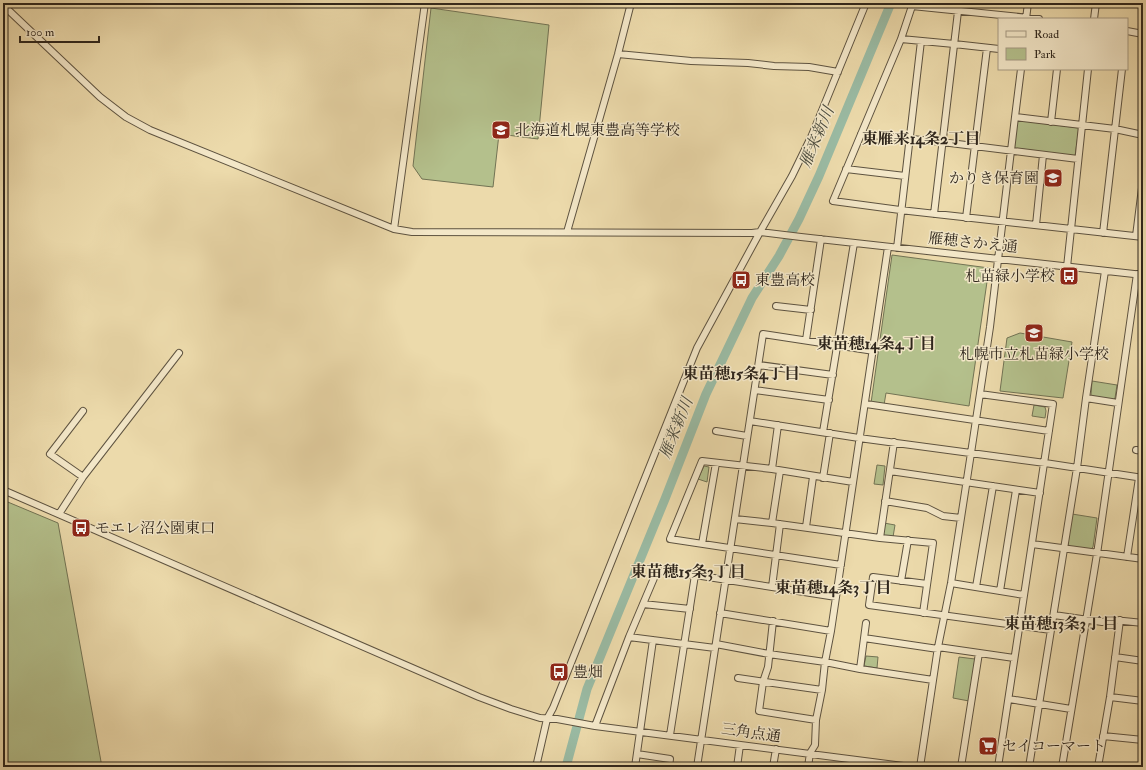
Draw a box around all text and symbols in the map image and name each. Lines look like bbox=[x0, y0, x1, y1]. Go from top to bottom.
scale bar bbox=[20, 18, 99, 44]
legend bbox=[998, 18, 1128, 70]
text: 100 m bbox=[26, 25, 55, 40]
text: Road bbox=[1034, 27, 1059, 42]
text: Park bbox=[1034, 47, 1056, 62]
water label: 雁来新川 bbox=[795, 102, 839, 170]
school or university icon: 北海道札幌東豊高等学校 bbox=[490, 119, 512, 141]
place label: 北海道札幌東豊高等学校 bbox=[515, 121, 680, 140]
district label: 東雁来14条2丁目 bbox=[862, 129, 980, 149]
school or university icon: かりき保育園 bbox=[1042, 167, 1064, 189]
place label: かりき保育園 bbox=[949, 169, 1039, 188]
street label: 雁穂さかえ通 bbox=[927, 229, 1019, 257]
bus stop icon: 札苗緑小学校 bbox=[1058, 265, 1080, 287]
place label: 札苗緑小学校 bbox=[965, 267, 1055, 286]
bus stop icon: 東豊高校 bbox=[730, 269, 752, 291]
place label: 東豊高校 bbox=[755, 271, 815, 290]
school or university icon: 札幌市立札苗緑小学校 bbox=[1023, 322, 1045, 344]
district label: 東苗穂14条4丁目 bbox=[817, 334, 935, 354]
place label: 札幌市立札苗緑小学校 bbox=[959, 345, 1109, 364]
district label: 東苗穂15条4丁目 bbox=[682, 364, 800, 384]
water label: 雁来新川 bbox=[655, 393, 698, 461]
bus stop icon: モエレ沼公園東口 bbox=[70, 517, 92, 539]
place label: モエレ沼公園東口 bbox=[95, 519, 215, 538]
district label: 東苗穂15条3丁目 bbox=[631, 562, 745, 582]
district label: 東苗穂14条3丁目 bbox=[775, 578, 891, 598]
district label: 東苗穂13条3丁目 bbox=[1004, 614, 1118, 634]
bus stop icon: 豊畑 bbox=[548, 661, 570, 683]
place label: 豊畑 bbox=[573, 663, 603, 682]
street label: 三角点通 bbox=[720, 719, 782, 747]
supermarket icon: セイコーマート bbox=[977, 735, 999, 757]
place label: セイコーマート bbox=[1002, 737, 1106, 756]

